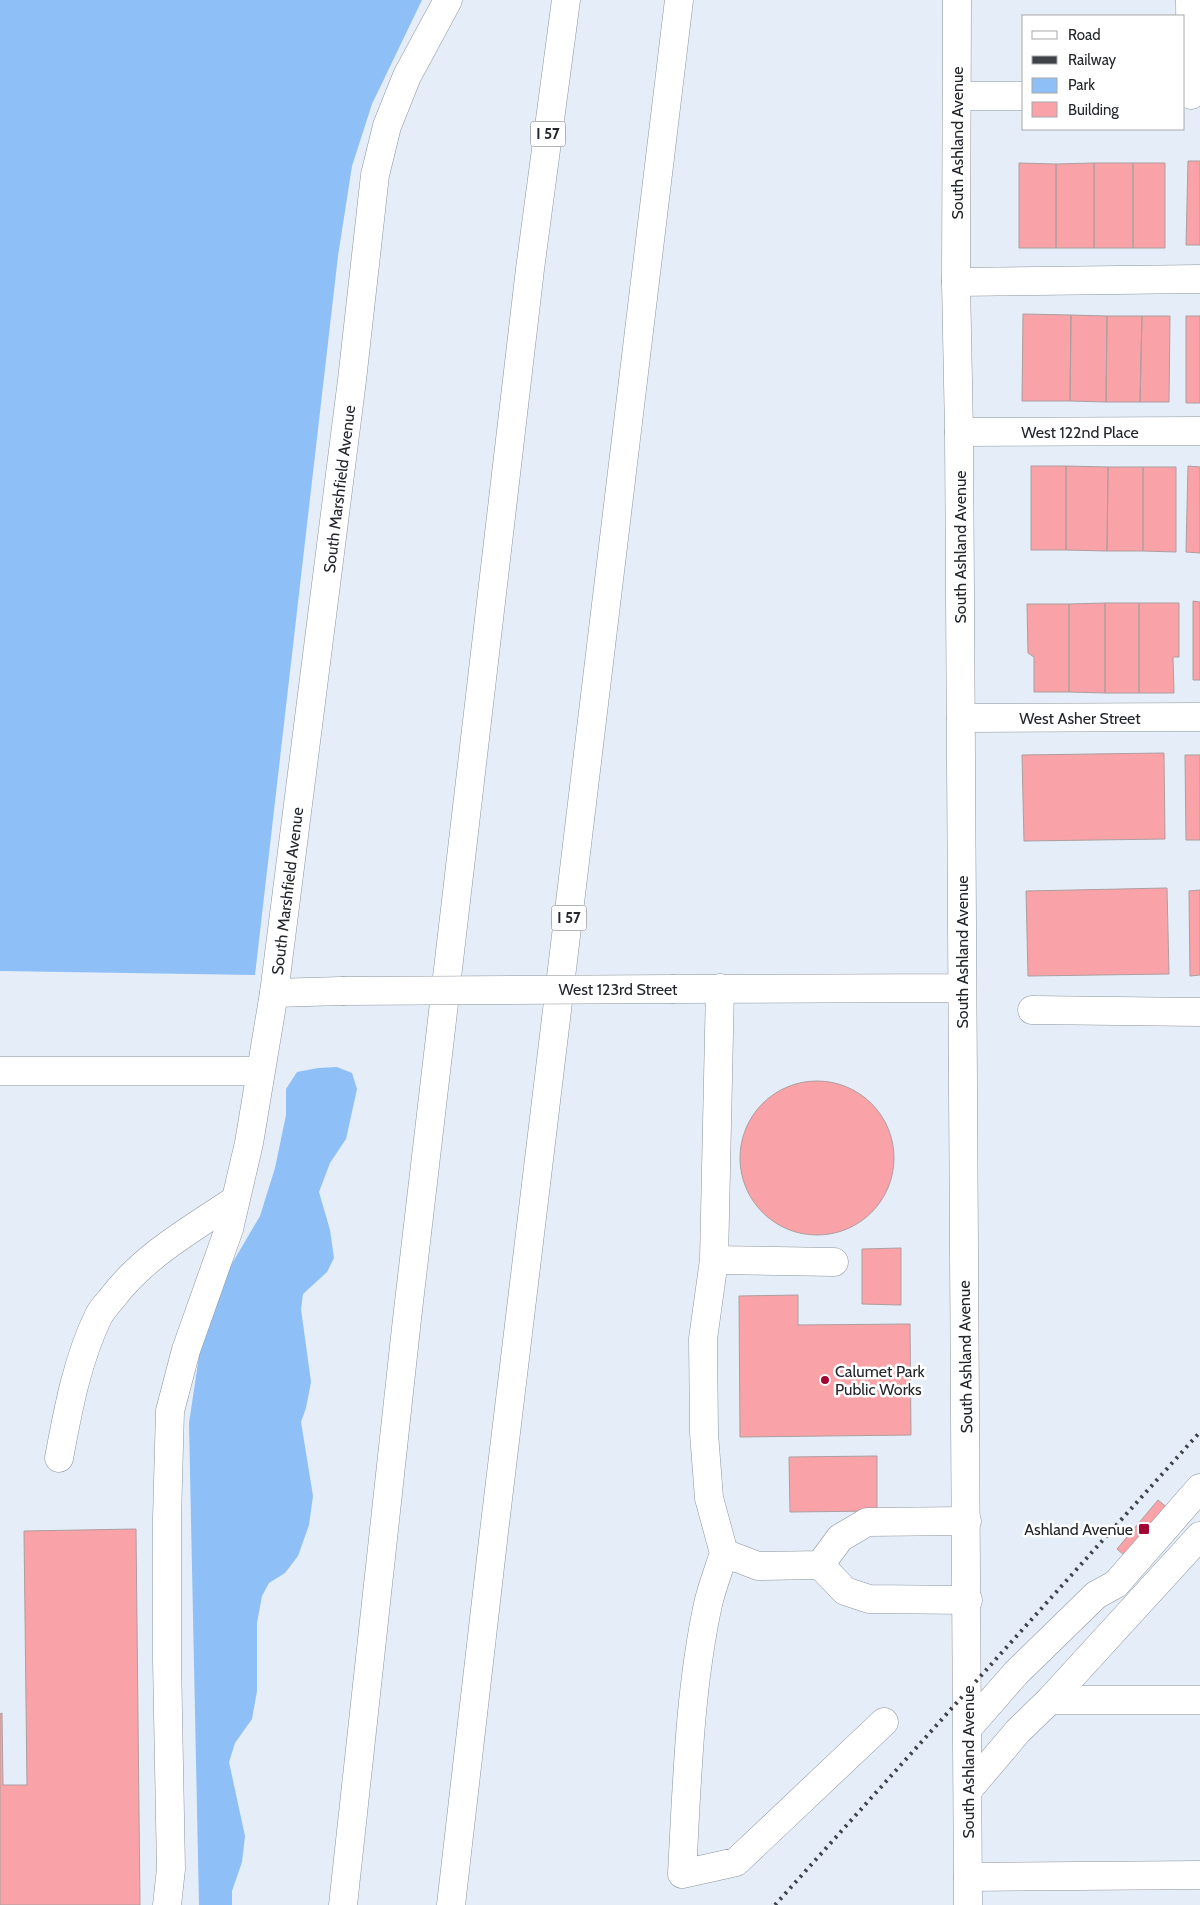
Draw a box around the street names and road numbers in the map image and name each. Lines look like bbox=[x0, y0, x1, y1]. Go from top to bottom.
street label: South Ashland Avenue bbox=[948, 67, 967, 219]
road number: I 57 bbox=[530, 122, 566, 146]
street label: South Marshfield Avenue bbox=[320, 404, 359, 574]
street label: West 122nd Place bbox=[1021, 423, 1139, 442]
street label: South Ashland Avenue bbox=[951, 471, 970, 623]
street label: West Asher Street bbox=[1019, 709, 1141, 728]
street label: South Marshfield Avenue bbox=[268, 806, 307, 976]
street label: South Ashland Avenue bbox=[953, 876, 972, 1028]
road number: I 57 bbox=[552, 906, 586, 930]
street label: West 123rd Street bbox=[558, 980, 678, 999]
street label: South Ashland Avenue bbox=[955, 1280, 976, 1434]
street label: South Ashland Avenue bbox=[959, 1686, 978, 1838]

